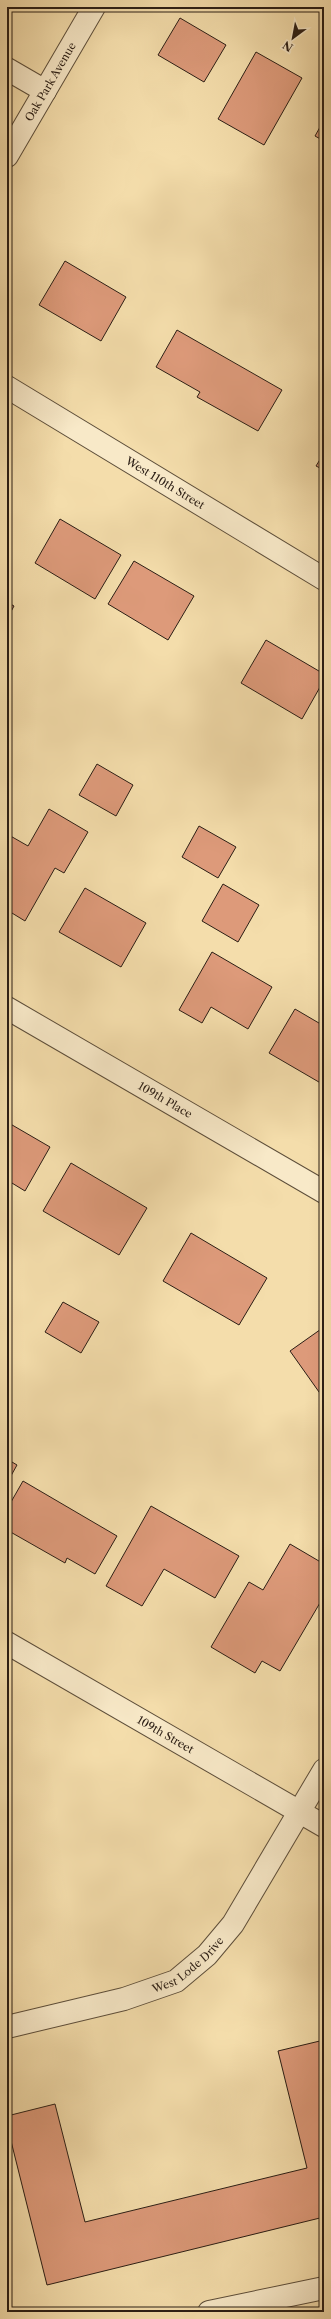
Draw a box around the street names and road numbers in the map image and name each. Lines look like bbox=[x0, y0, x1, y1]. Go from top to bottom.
street label: Oak Park Avenue bbox=[22, 40, 79, 124]
street label: West 110th Street bbox=[122, 453, 207, 512]
street label: 109th Place bbox=[136, 1079, 195, 1121]
street label: 109th Street bbox=[135, 1713, 196, 1756]
street label: West Lode Drive bbox=[149, 1934, 226, 1996]

